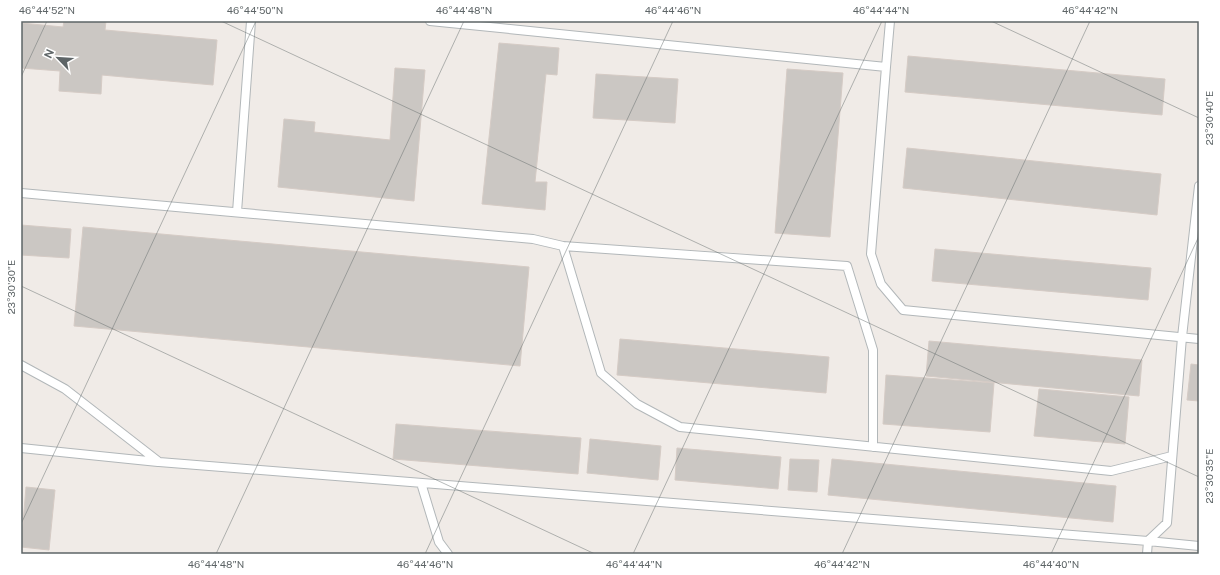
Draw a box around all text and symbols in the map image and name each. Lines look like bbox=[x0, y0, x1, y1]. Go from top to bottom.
text: 46°44'52"N bbox=[19, 4, 75, 16]
text: 46°44'50"N bbox=[227, 4, 283, 16]
text: 46°44'48"N bbox=[436, 4, 492, 16]
text: 46°44'46"N bbox=[645, 4, 701, 16]
text: 46°44'44"N bbox=[853, 4, 909, 16]
text: 46°44'42"N bbox=[1062, 4, 1118, 16]
north arrow bbox=[38, 38, 78, 78]
text: N bbox=[42, 47, 56, 60]
text: 23°30'40"E bbox=[1203, 91, 1215, 145]
text: 23°30'30"E bbox=[5, 260, 17, 314]
text: 23°30'35"E bbox=[1203, 449, 1215, 503]
text: 46°44'48"N bbox=[188, 558, 244, 570]
text: 46°44'46"N bbox=[397, 558, 453, 570]
text: 46°44'44"N bbox=[606, 558, 662, 570]
text: 46°44'42"N bbox=[814, 558, 870, 570]
text: 46°44'40"N bbox=[1023, 558, 1079, 570]

